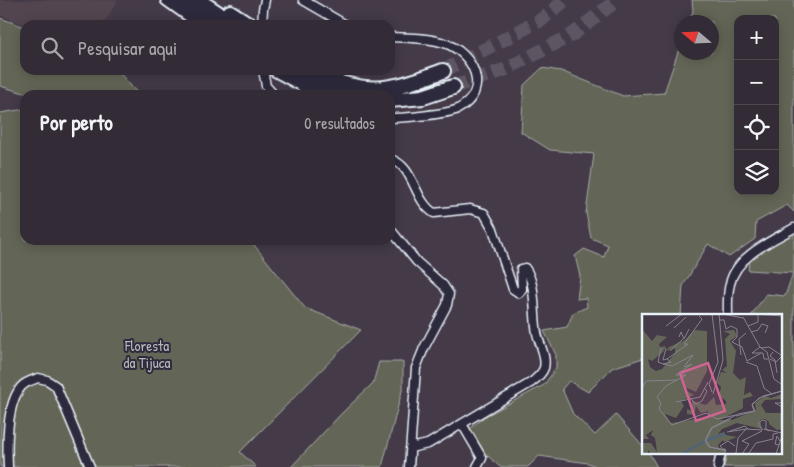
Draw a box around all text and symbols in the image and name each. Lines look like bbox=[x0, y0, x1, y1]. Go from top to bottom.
north arrow bbox=[674, 15, 719, 60]
map controls bbox=[734, 15, 779, 195]
button: + bbox=[734, 15, 779, 60]
search box bbox=[20, 20, 395, 75]
icon: search bbox=[38, 34, 66, 62]
text: Pesquisar aqui bbox=[78, 35, 177, 61]
button: − bbox=[734, 60, 779, 105]
button: locate bbox=[734, 105, 779, 150]
text: Por perto bbox=[40, 108, 113, 137]
text: 0 resultados bbox=[304, 112, 375, 134]
button: layers bbox=[734, 150, 779, 195]
inset map bbox=[642, 314, 782, 454]
park label: Floresta da Tijuca bbox=[124, 335, 171, 373]

